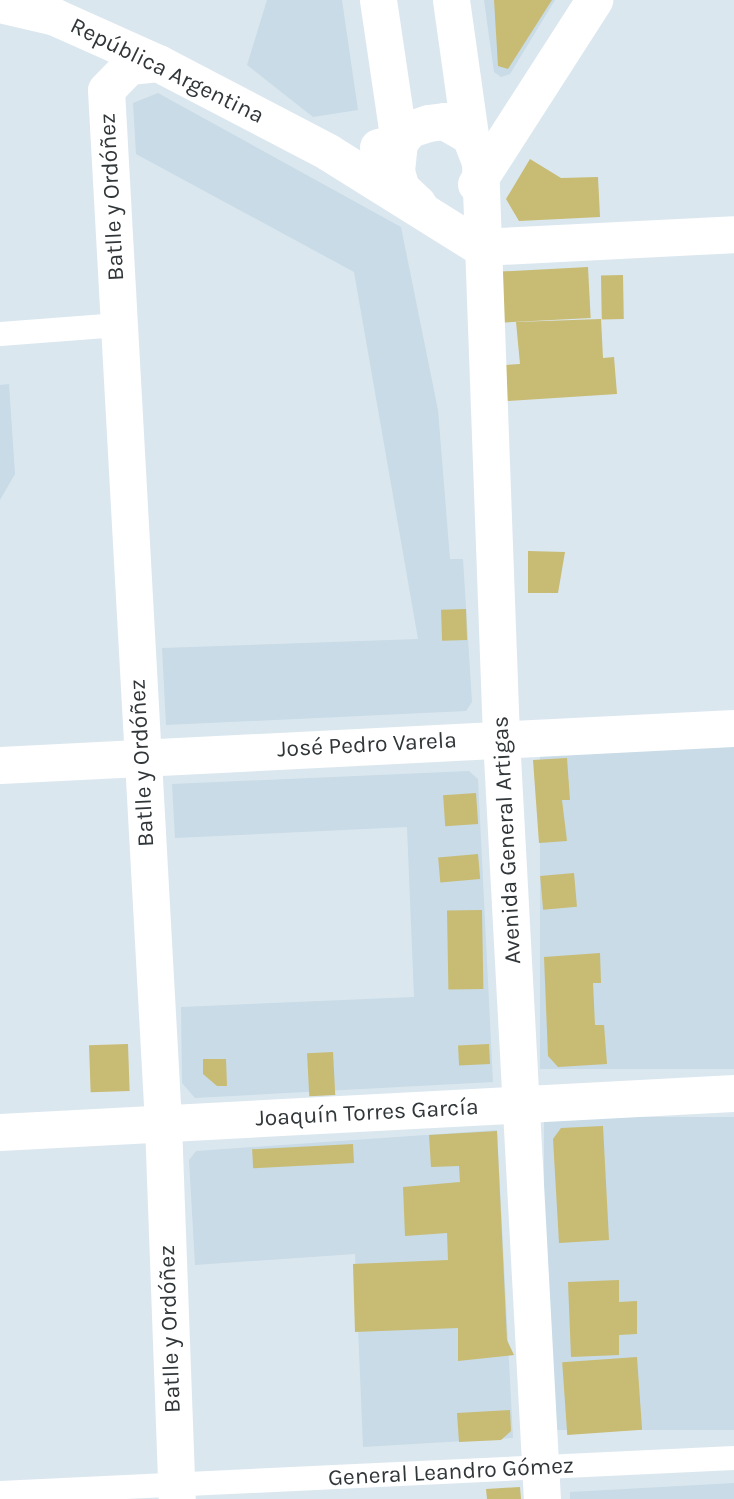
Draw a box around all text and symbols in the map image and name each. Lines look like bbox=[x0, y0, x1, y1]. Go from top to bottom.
street label: República Argentina bbox=[66, 12, 268, 130]
street label: Batlle y Ordóñez bbox=[94, 112, 130, 282]
street label: Batlle y Ordóñez bbox=[124, 678, 160, 848]
street label: Avenida General Artigas bbox=[487, 715, 527, 965]
street label: José Pedro Varela bbox=[276, 727, 458, 763]
street label: Joaquín Torres García bbox=[255, 1093, 479, 1133]
street label: Batlle y Ordóñez bbox=[153, 1245, 187, 1413]
street label: General Leandro Gómez bbox=[327, 1452, 575, 1492]

